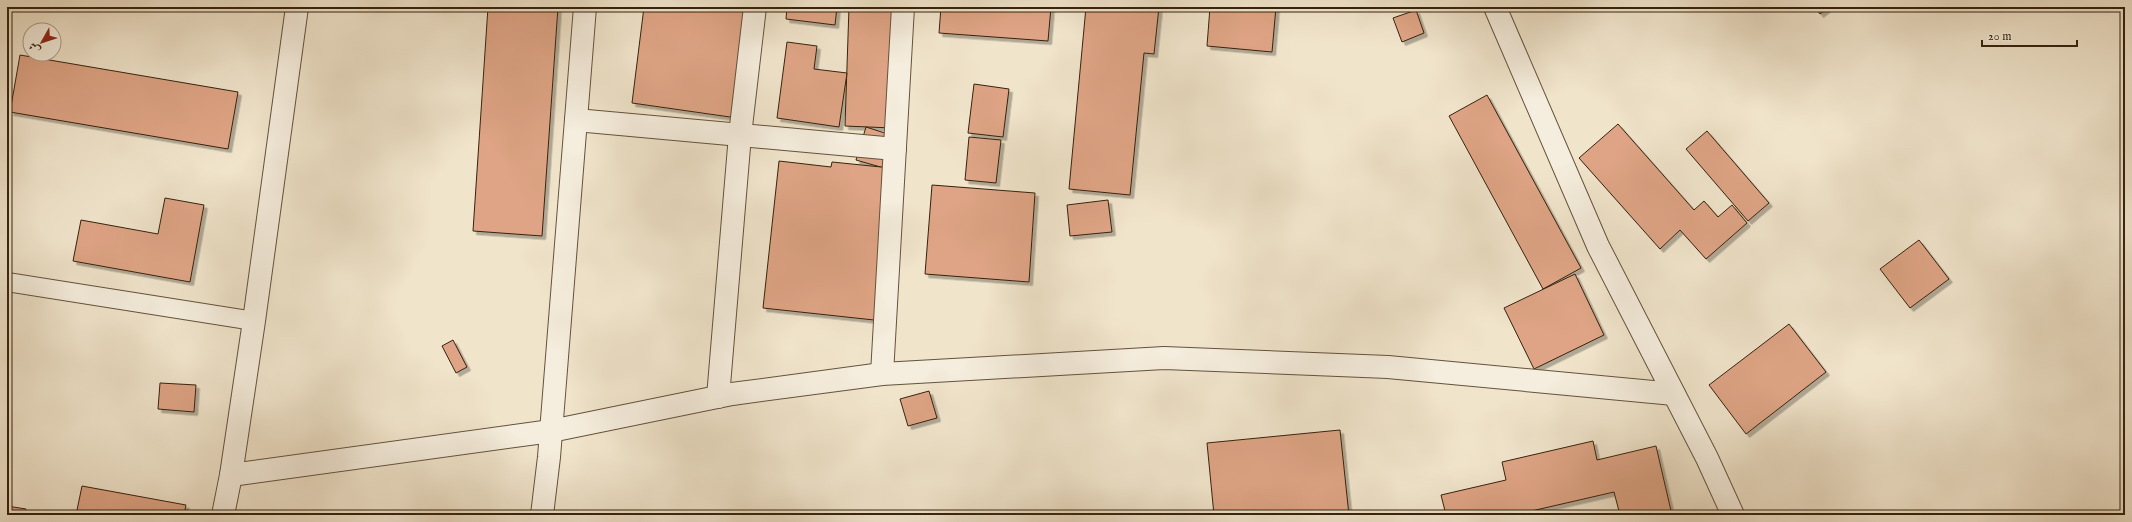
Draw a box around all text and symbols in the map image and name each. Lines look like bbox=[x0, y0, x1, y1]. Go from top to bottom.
north arrow bbox=[22, 22, 62, 62]
scale bar bbox=[1982, 22, 2077, 48]
text: 20 m bbox=[1988, 29, 2011, 44]
text: ش bbox=[26, 39, 44, 56]

